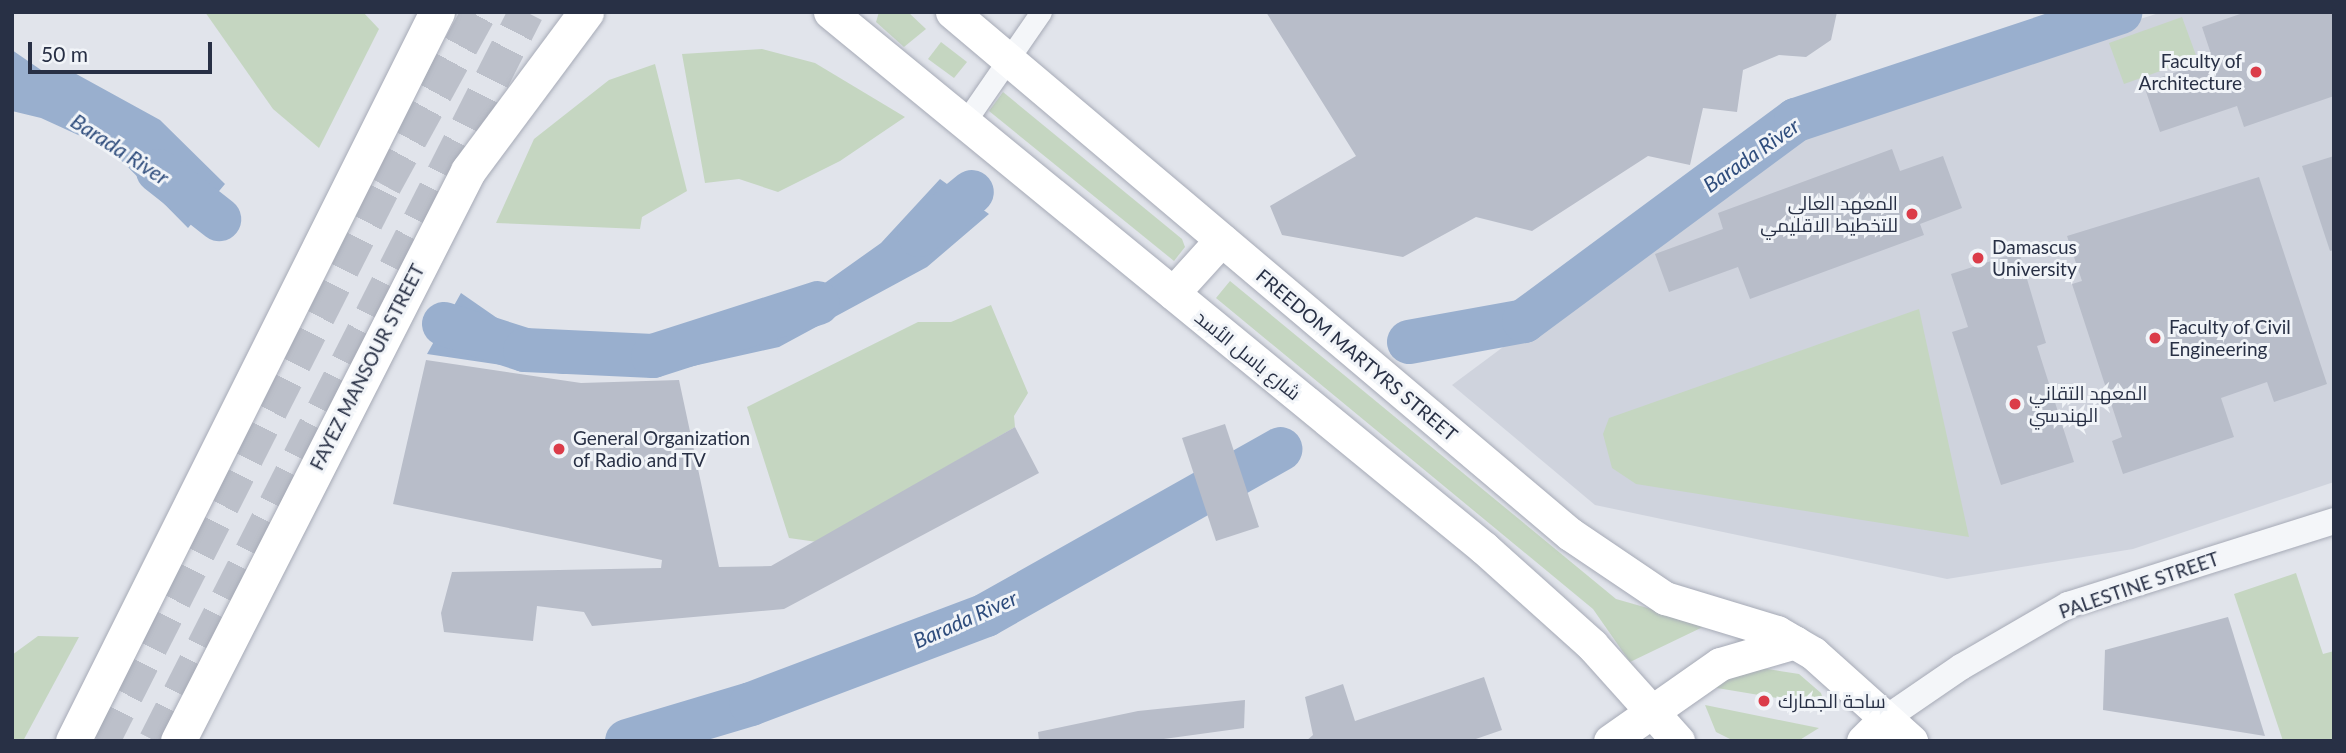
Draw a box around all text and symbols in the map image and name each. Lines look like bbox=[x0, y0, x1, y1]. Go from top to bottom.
scale bar bbox=[32, 28, 215, 72]
text: 50 m bbox=[41, 41, 88, 66]
place label: Faculty of Architecture bbox=[2139, 50, 2242, 94]
marker: Faculty of Architecture bbox=[2248, 64, 2264, 80]
water label: Barada River bbox=[66, 108, 174, 190]
water label: Barada River bbox=[1698, 113, 1804, 197]
place label: المعهد العالي للتخطيط الاقليمي bbox=[1760, 192, 1898, 236]
marker: المعهد العالي للتخطيط الاقليمي bbox=[1904, 206, 1920, 222]
place label: Damascus University bbox=[1992, 236, 2077, 280]
marker: Damascus University bbox=[1970, 250, 1986, 266]
street label: FAYEZ MANSOUR STREET bbox=[305, 260, 429, 474]
street label: FREEDOM MARTYRS STREET bbox=[1252, 264, 1462, 446]
street label: شارع باسل الأسد bbox=[1191, 305, 1305, 405]
place label: Faculty of Civil Engineering bbox=[2169, 316, 2292, 360]
marker: Faculty of Civil Engineering bbox=[2147, 330, 2163, 346]
place label: المعهد التقاني الهندسي bbox=[2029, 382, 2147, 426]
marker: المعهد التقاني الهندسي bbox=[2007, 396, 2023, 412]
place label: General Organization of Radio and TV bbox=[573, 427, 750, 471]
marker: General Organization of Radio and TV bbox=[551, 441, 567, 457]
street label: PALESTINE STREET bbox=[2056, 547, 2222, 623]
water label: Barada River bbox=[909, 585, 1021, 653]
place label: ساحة الجمارك bbox=[1778, 690, 1886, 712]
marker: ساحة الجمارك bbox=[1756, 693, 1772, 709]

